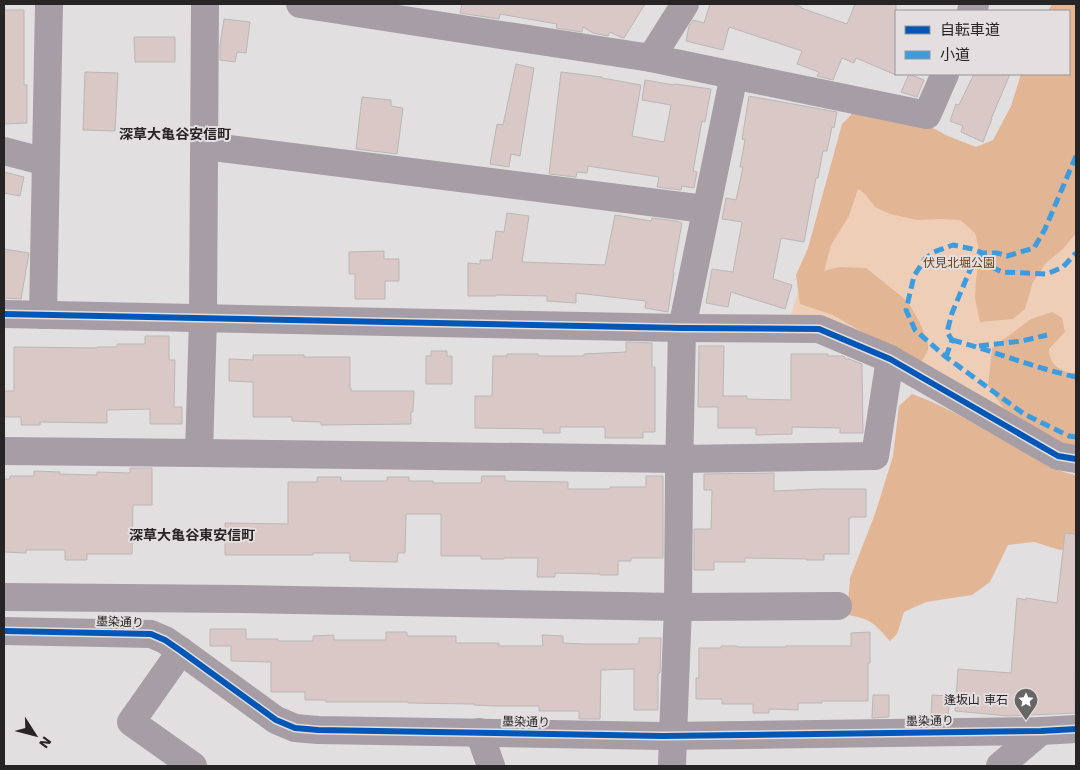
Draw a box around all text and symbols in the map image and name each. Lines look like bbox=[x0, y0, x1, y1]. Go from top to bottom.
legend bbox=[895, 10, 1070, 75]
text: 自転車道 bbox=[940, 21, 1000, 39]
text: 小道 bbox=[940, 46, 970, 64]
district label: 深草大亀谷安信町 bbox=[119, 126, 231, 142]
park label: 伏見北堀公園 bbox=[923, 256, 995, 270]
district label: 深草大亀谷東安信町 bbox=[129, 527, 255, 543]
street label: 墨染通り bbox=[96, 614, 144, 630]
place icon: 逢坂山 車石 bbox=[1013, 687, 1039, 721]
place label: 逢坂山 車石 bbox=[944, 693, 1008, 707]
north arrow bbox=[10, 710, 60, 760]
street label: 墨染通り bbox=[906, 714, 954, 728]
street label: 墨染通り bbox=[502, 715, 550, 729]
text: N bbox=[36, 734, 55, 752]

